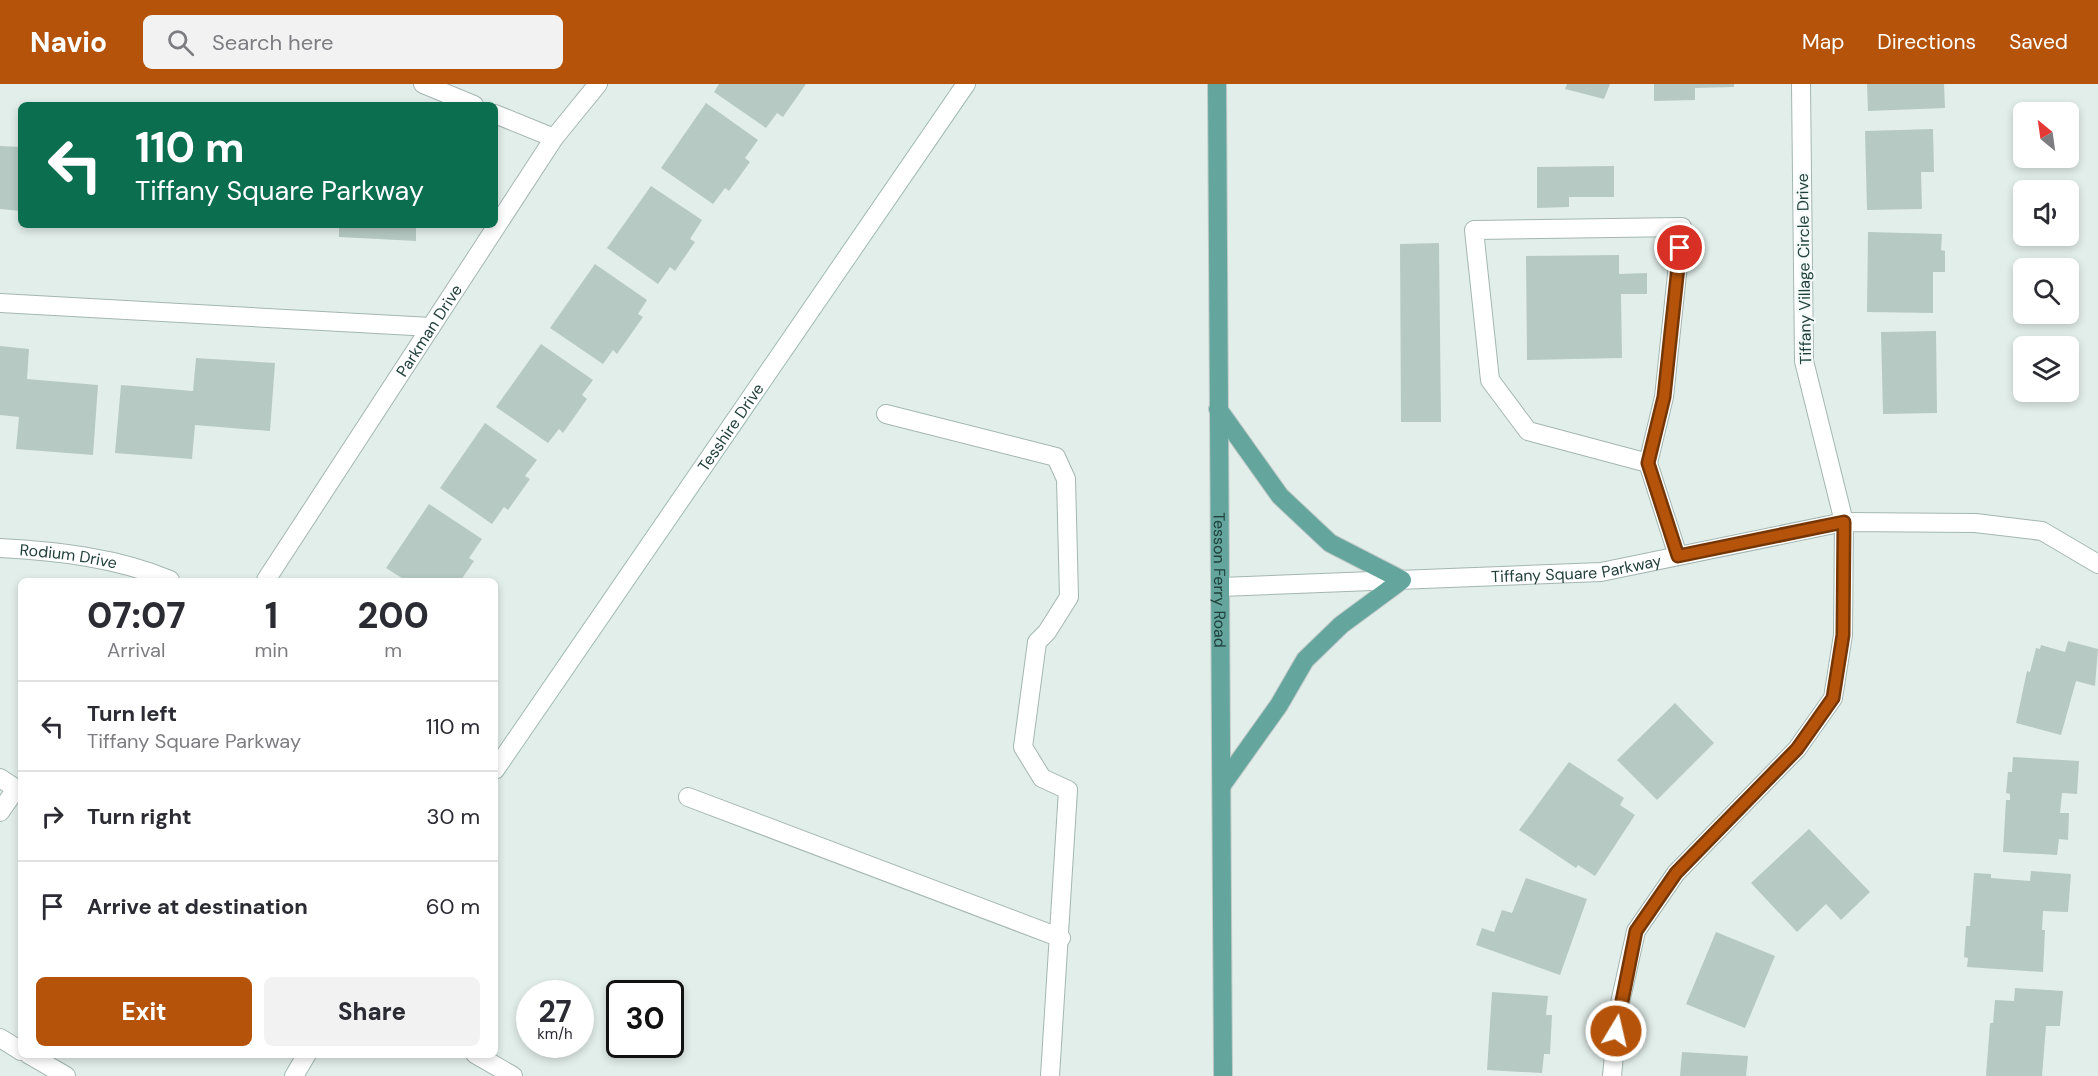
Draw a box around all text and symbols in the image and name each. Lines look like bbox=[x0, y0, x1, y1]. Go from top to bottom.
search box bbox=[143, 15, 563, 69]
text: Navio bbox=[30, 24, 107, 61]
icon: search bbox=[164, 26, 197, 59]
text: Search here bbox=[212, 28, 333, 57]
text: Map bbox=[1802, 28, 1844, 56]
text: Directions bbox=[1877, 28, 1976, 56]
text: Saved bbox=[2009, 28, 2068, 56]
north arrow bbox=[2013, 102, 2079, 168]
map controls bbox=[2013, 102, 2079, 402]
text: 110 m bbox=[135, 120, 245, 175]
icon: left bbox=[36, 126, 114, 204]
text: Tiffany Square Parkway bbox=[135, 173, 424, 208]
street label: Tiffany Village Circle Drive bbox=[1792, 173, 1816, 365]
button: sound bbox=[2013, 180, 2079, 246]
pin bbox=[1654, 222, 1705, 273]
icon: arrive bbox=[1663, 231, 1696, 264]
button: search bbox=[2013, 258, 2079, 324]
street label: Parkman Drive bbox=[391, 280, 466, 380]
button: layers bbox=[2013, 336, 2079, 402]
street label: Tesshire Drive bbox=[693, 379, 768, 475]
street label: Tesson Ferry Road bbox=[1209, 512, 1231, 648]
street label: Rodium Drive bbox=[19, 539, 119, 573]
street label: Tiffany Square Parkway bbox=[1491, 549, 1663, 587]
text: 07:07 bbox=[87, 592, 185, 639]
text: 1 bbox=[265, 592, 278, 639]
text: 200 bbox=[358, 592, 429, 639]
text: Arrival bbox=[107, 637, 165, 663]
text: min bbox=[254, 637, 289, 663]
text: m bbox=[384, 637, 402, 663]
text: Turn left bbox=[87, 699, 177, 728]
icon: left bbox=[36, 710, 69, 743]
text: 110 m bbox=[426, 712, 480, 741]
text: Tiffany Square Parkway bbox=[87, 728, 301, 754]
icon: right bbox=[36, 800, 69, 833]
text: Turn right bbox=[87, 802, 192, 831]
text: 30 m bbox=[426, 802, 480, 831]
icon: arrive bbox=[36, 890, 69, 923]
text: Arrive at destination bbox=[87, 892, 308, 921]
text: 60 m bbox=[426, 892, 480, 921]
button: Exit bbox=[36, 977, 252, 1046]
button: Share bbox=[264, 977, 480, 1046]
speed limit sign: 30 bbox=[606, 980, 684, 1058]
text: 27 bbox=[538, 992, 572, 1031]
position arrow bbox=[1584, 999, 1648, 1063]
text: km/h bbox=[537, 1024, 573, 1044]

